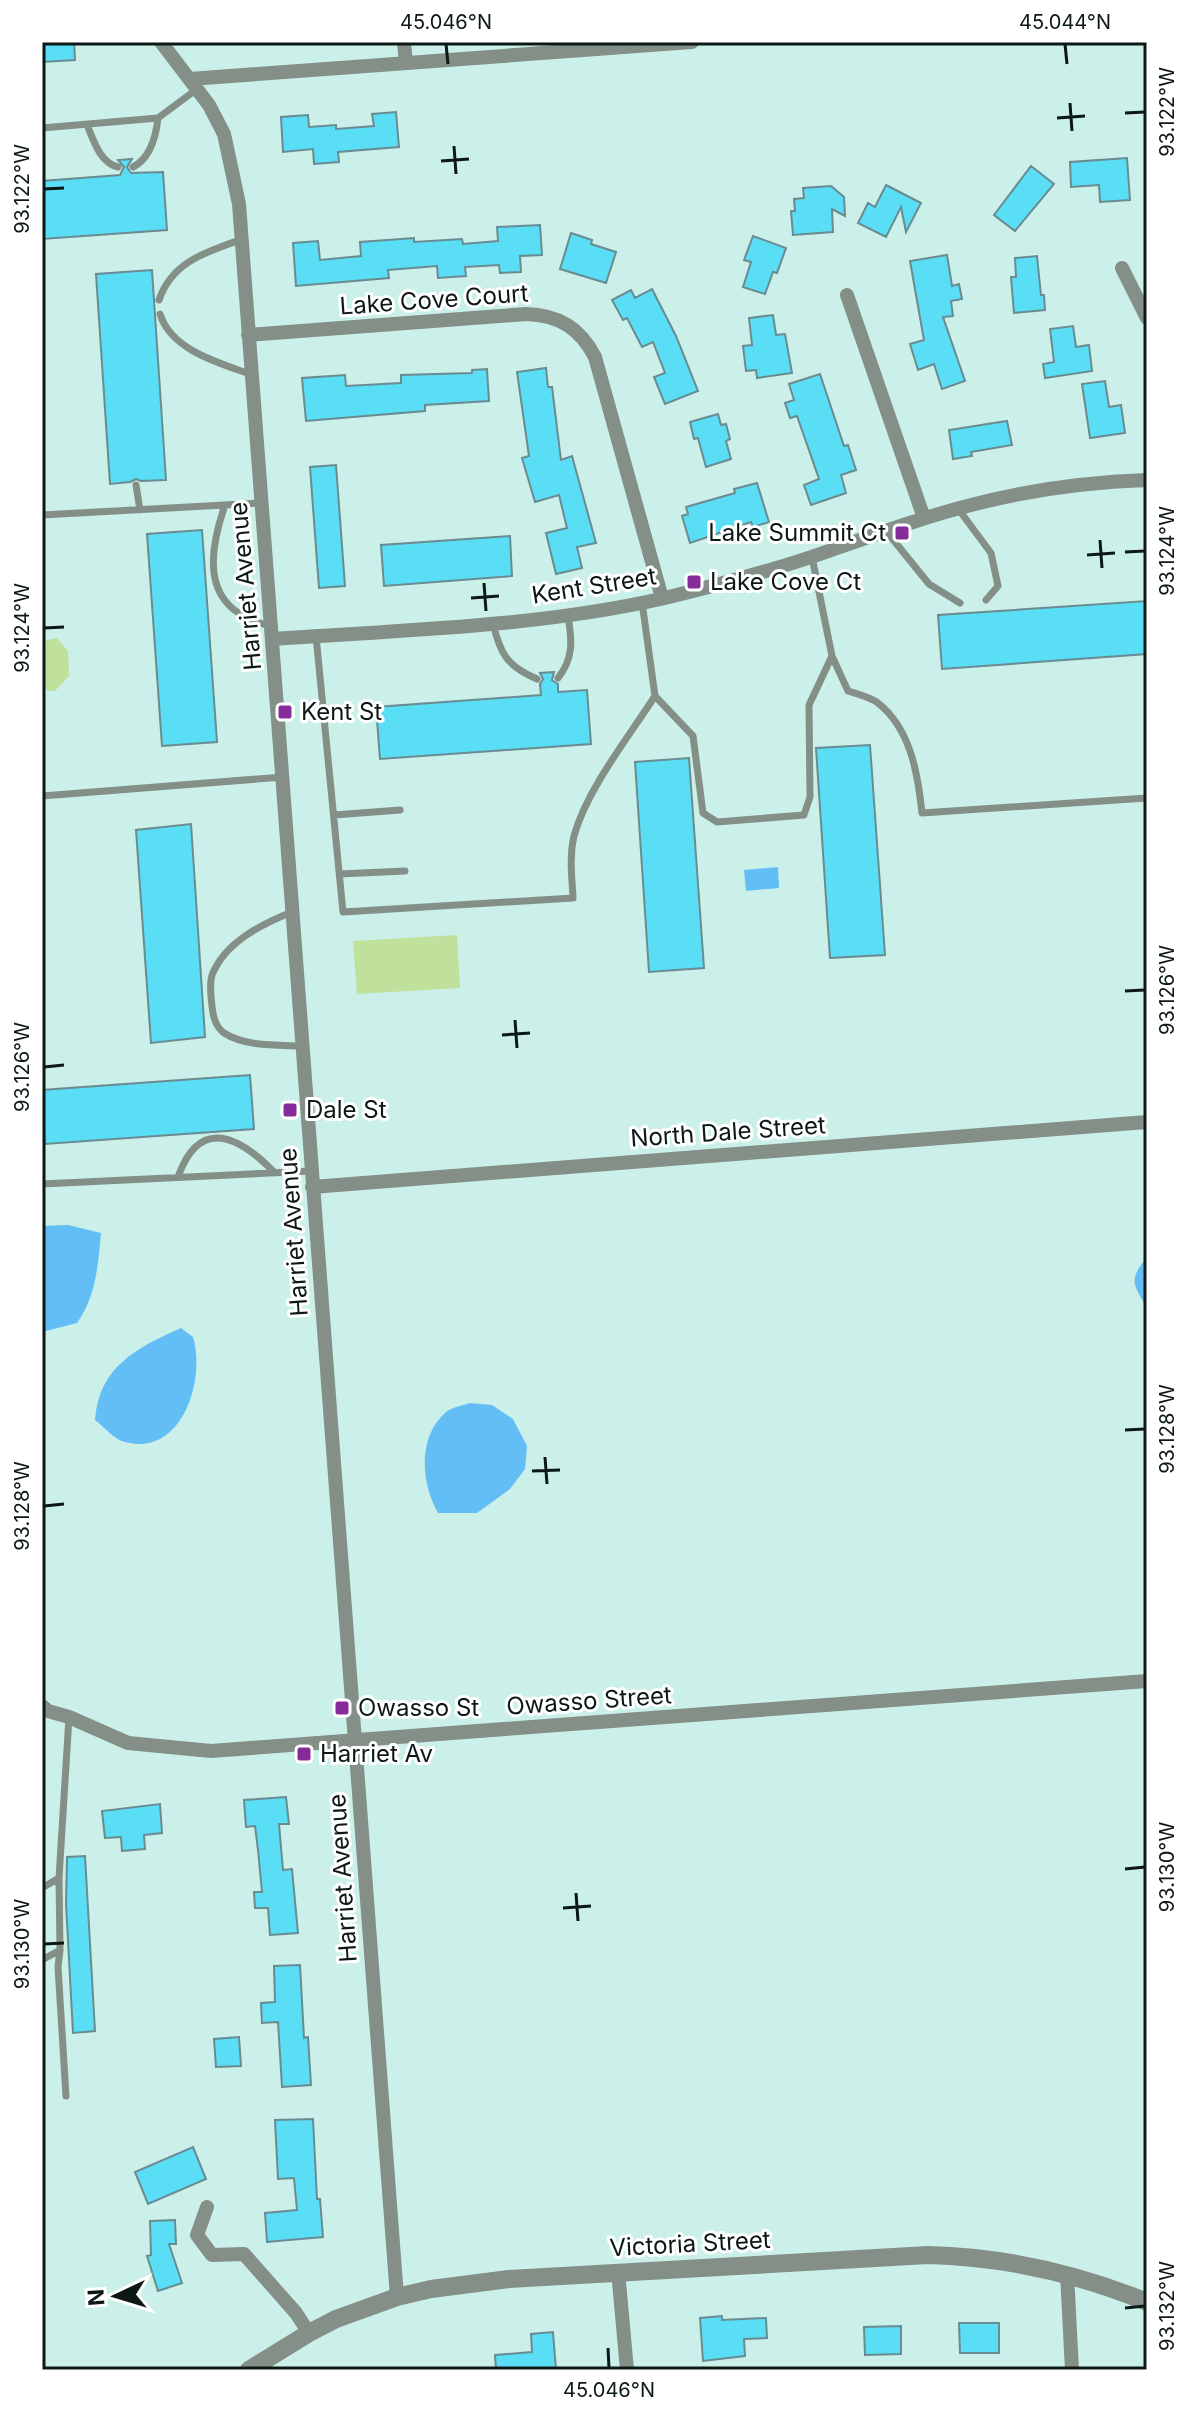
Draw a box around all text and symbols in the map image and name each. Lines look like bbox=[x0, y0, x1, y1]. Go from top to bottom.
text: 45.046°N bbox=[400, 10, 492, 34]
text: 45.044°N bbox=[1019, 10, 1111, 34]
text: 93.122°W bbox=[1155, 67, 1179, 157]
text: 93.122°W bbox=[10, 144, 34, 234]
street label: Lake Cove Court bbox=[339, 278, 529, 321]
street label: Harriet Avenue bbox=[224, 501, 267, 671]
text: 93.124°W bbox=[1155, 506, 1179, 596]
place label: Lake Summit Ct bbox=[708, 518, 886, 547]
marker: Lake Summit Ct bbox=[893, 524, 911, 542]
street label: Kent Street bbox=[530, 561, 658, 610]
place label: Lake Cove Ct bbox=[710, 567, 861, 596]
marker: Lake Cove Ct bbox=[685, 573, 703, 591]
text: 93.124°W bbox=[10, 583, 34, 673]
place label: Kent St bbox=[301, 697, 382, 726]
marker: Kent St bbox=[276, 703, 294, 721]
text: 93.126°W bbox=[1155, 945, 1179, 1035]
text: 93.126°W bbox=[10, 1022, 34, 1112]
place label: Dale St bbox=[306, 1095, 387, 1124]
marker: Dale St bbox=[281, 1101, 299, 1119]
street label: North Dale Street bbox=[629, 1110, 827, 1153]
street label: Harriet Avenue bbox=[273, 1147, 314, 1317]
text: 93.128°W bbox=[1155, 1384, 1179, 1474]
text: 93.128°W bbox=[10, 1461, 34, 1551]
street label: Owasso Street bbox=[505, 1680, 673, 1721]
place label: Owasso St bbox=[358, 1693, 479, 1722]
marker: Owasso St bbox=[333, 1699, 351, 1717]
place label: Harriet Av bbox=[320, 1739, 433, 1768]
marker: Harriet Av bbox=[295, 1745, 313, 1763]
street label: Harriet Avenue bbox=[322, 1793, 363, 1963]
text: 93.130°W bbox=[1155, 1822, 1179, 1912]
text: 93.130°W bbox=[10, 1899, 34, 1989]
street label: Victoria Street bbox=[609, 2225, 771, 2262]
north arrow bbox=[76, 2256, 156, 2336]
text: 93.132°W bbox=[1155, 2261, 1179, 2351]
text: N bbox=[82, 2288, 110, 2307]
text: 45.046°N bbox=[563, 2378, 655, 2402]

